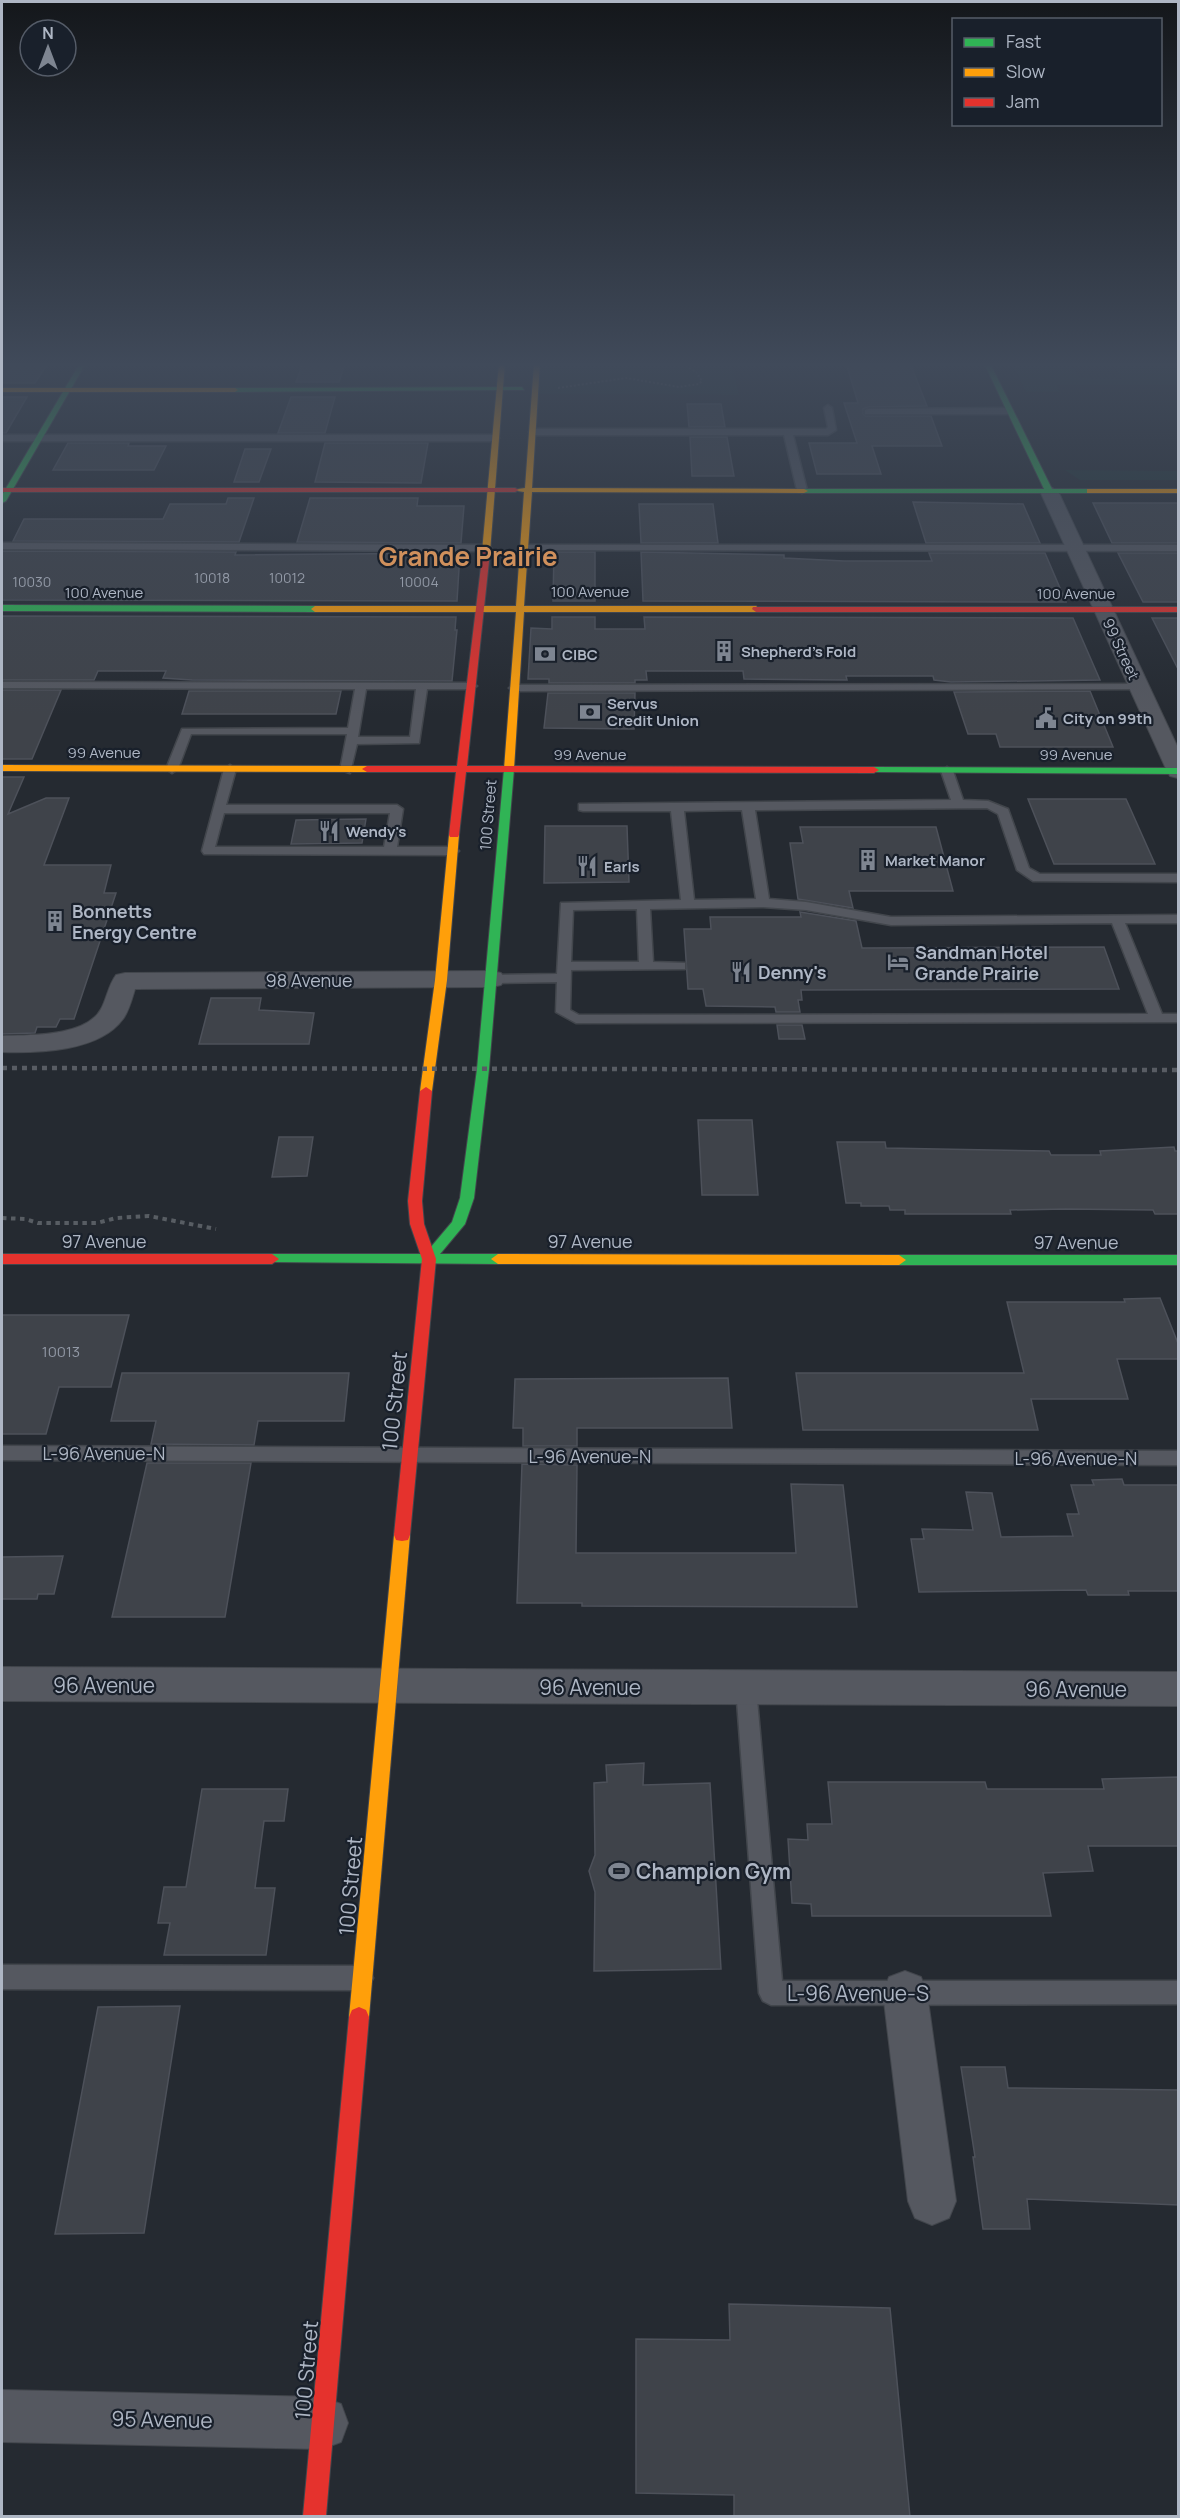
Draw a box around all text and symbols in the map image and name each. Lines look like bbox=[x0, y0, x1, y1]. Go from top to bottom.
north arrow bbox=[18, 18, 78, 78]
legend bbox=[952, 18, 1162, 126]
text: N bbox=[42, 22, 54, 44]
text: Fast bbox=[1006, 29, 1041, 53]
text: Slow bbox=[1006, 59, 1046, 83]
text: Jam bbox=[1006, 89, 1040, 113]
district label: Grande Prairie bbox=[378, 538, 558, 574]
house number: 10018 bbox=[194, 568, 230, 587]
house number: 10012 bbox=[269, 568, 305, 587]
house number: 10030 bbox=[13, 572, 51, 591]
house number: 10004 bbox=[399, 572, 439, 591]
street label: 100 Avenue bbox=[551, 581, 629, 602]
street label: 100 Avenue bbox=[65, 582, 143, 603]
street label: 100 Avenue bbox=[1037, 583, 1115, 604]
street label: 99 Street bbox=[1098, 615, 1144, 683]
building icon: Shepherd's Fold bbox=[712, 639, 736, 663]
place label: Shepherd's Fold bbox=[741, 641, 856, 662]
bank icon: CIBC bbox=[533, 642, 557, 666]
place label: CIBC bbox=[562, 644, 598, 665]
place label: Servus Credit Union bbox=[607, 693, 699, 731]
bank icon: Servus Credit Union bbox=[578, 700, 602, 724]
public building icon: City on 99th bbox=[1034, 706, 1058, 730]
place label: City on 99th bbox=[1063, 708, 1152, 729]
street label: 99 Avenue bbox=[68, 742, 141, 763]
street label: 99 Avenue bbox=[554, 744, 627, 765]
street label: 99 Avenue bbox=[1040, 744, 1113, 765]
street label: 100 Street bbox=[474, 779, 502, 851]
restaurant icon: Wendy's bbox=[317, 819, 341, 843]
place label: Wendy's bbox=[346, 821, 406, 842]
building icon: Market Manor bbox=[856, 848, 880, 872]
place label: Market Manor bbox=[885, 850, 985, 871]
restaurant icon: Earls bbox=[575, 854, 599, 878]
place label: Earls bbox=[604, 856, 640, 877]
place label: Bonnetts Energy Centre bbox=[72, 899, 197, 944]
building icon: Bonnetts Energy Centre bbox=[43, 909, 67, 933]
place label: Sandman Hotel Grande Prairie bbox=[915, 940, 1048, 985]
hotel icon: Sandman Hotel Grande Prairie bbox=[886, 950, 910, 974]
restaurant icon: Denny's bbox=[729, 960, 753, 984]
place label: Denny's bbox=[758, 960, 827, 984]
street label: 98 Avenue bbox=[266, 968, 352, 992]
street label: 97 Avenue bbox=[61, 1229, 147, 1253]
street label: 97 Avenue bbox=[547, 1229, 633, 1253]
street label: 97 Avenue bbox=[1033, 1230, 1119, 1254]
house number: 10013 bbox=[42, 1341, 80, 1362]
street label: 100 Street bbox=[375, 1350, 413, 1452]
street label: L-96 Avenue-N bbox=[43, 1441, 165, 1465]
street label: L-96 Avenue-N bbox=[529, 1444, 651, 1468]
street label: L-96 Avenue-N bbox=[1015, 1446, 1137, 1470]
street label: 96 Avenue bbox=[53, 1671, 155, 1699]
street label: 96 Avenue bbox=[539, 1673, 641, 1701]
street label: 96 Avenue bbox=[1025, 1675, 1127, 1703]
street label: 100 Street bbox=[332, 1835, 368, 1937]
place label: Champion Gym bbox=[636, 1857, 791, 1885]
sports icon: Champion Gym bbox=[607, 1859, 631, 1883]
street label: L-96 Avenue-S bbox=[787, 1979, 929, 2007]
street label: 100 Street bbox=[288, 2319, 324, 2421]
street label: 95 Avenue bbox=[111, 2404, 213, 2434]

